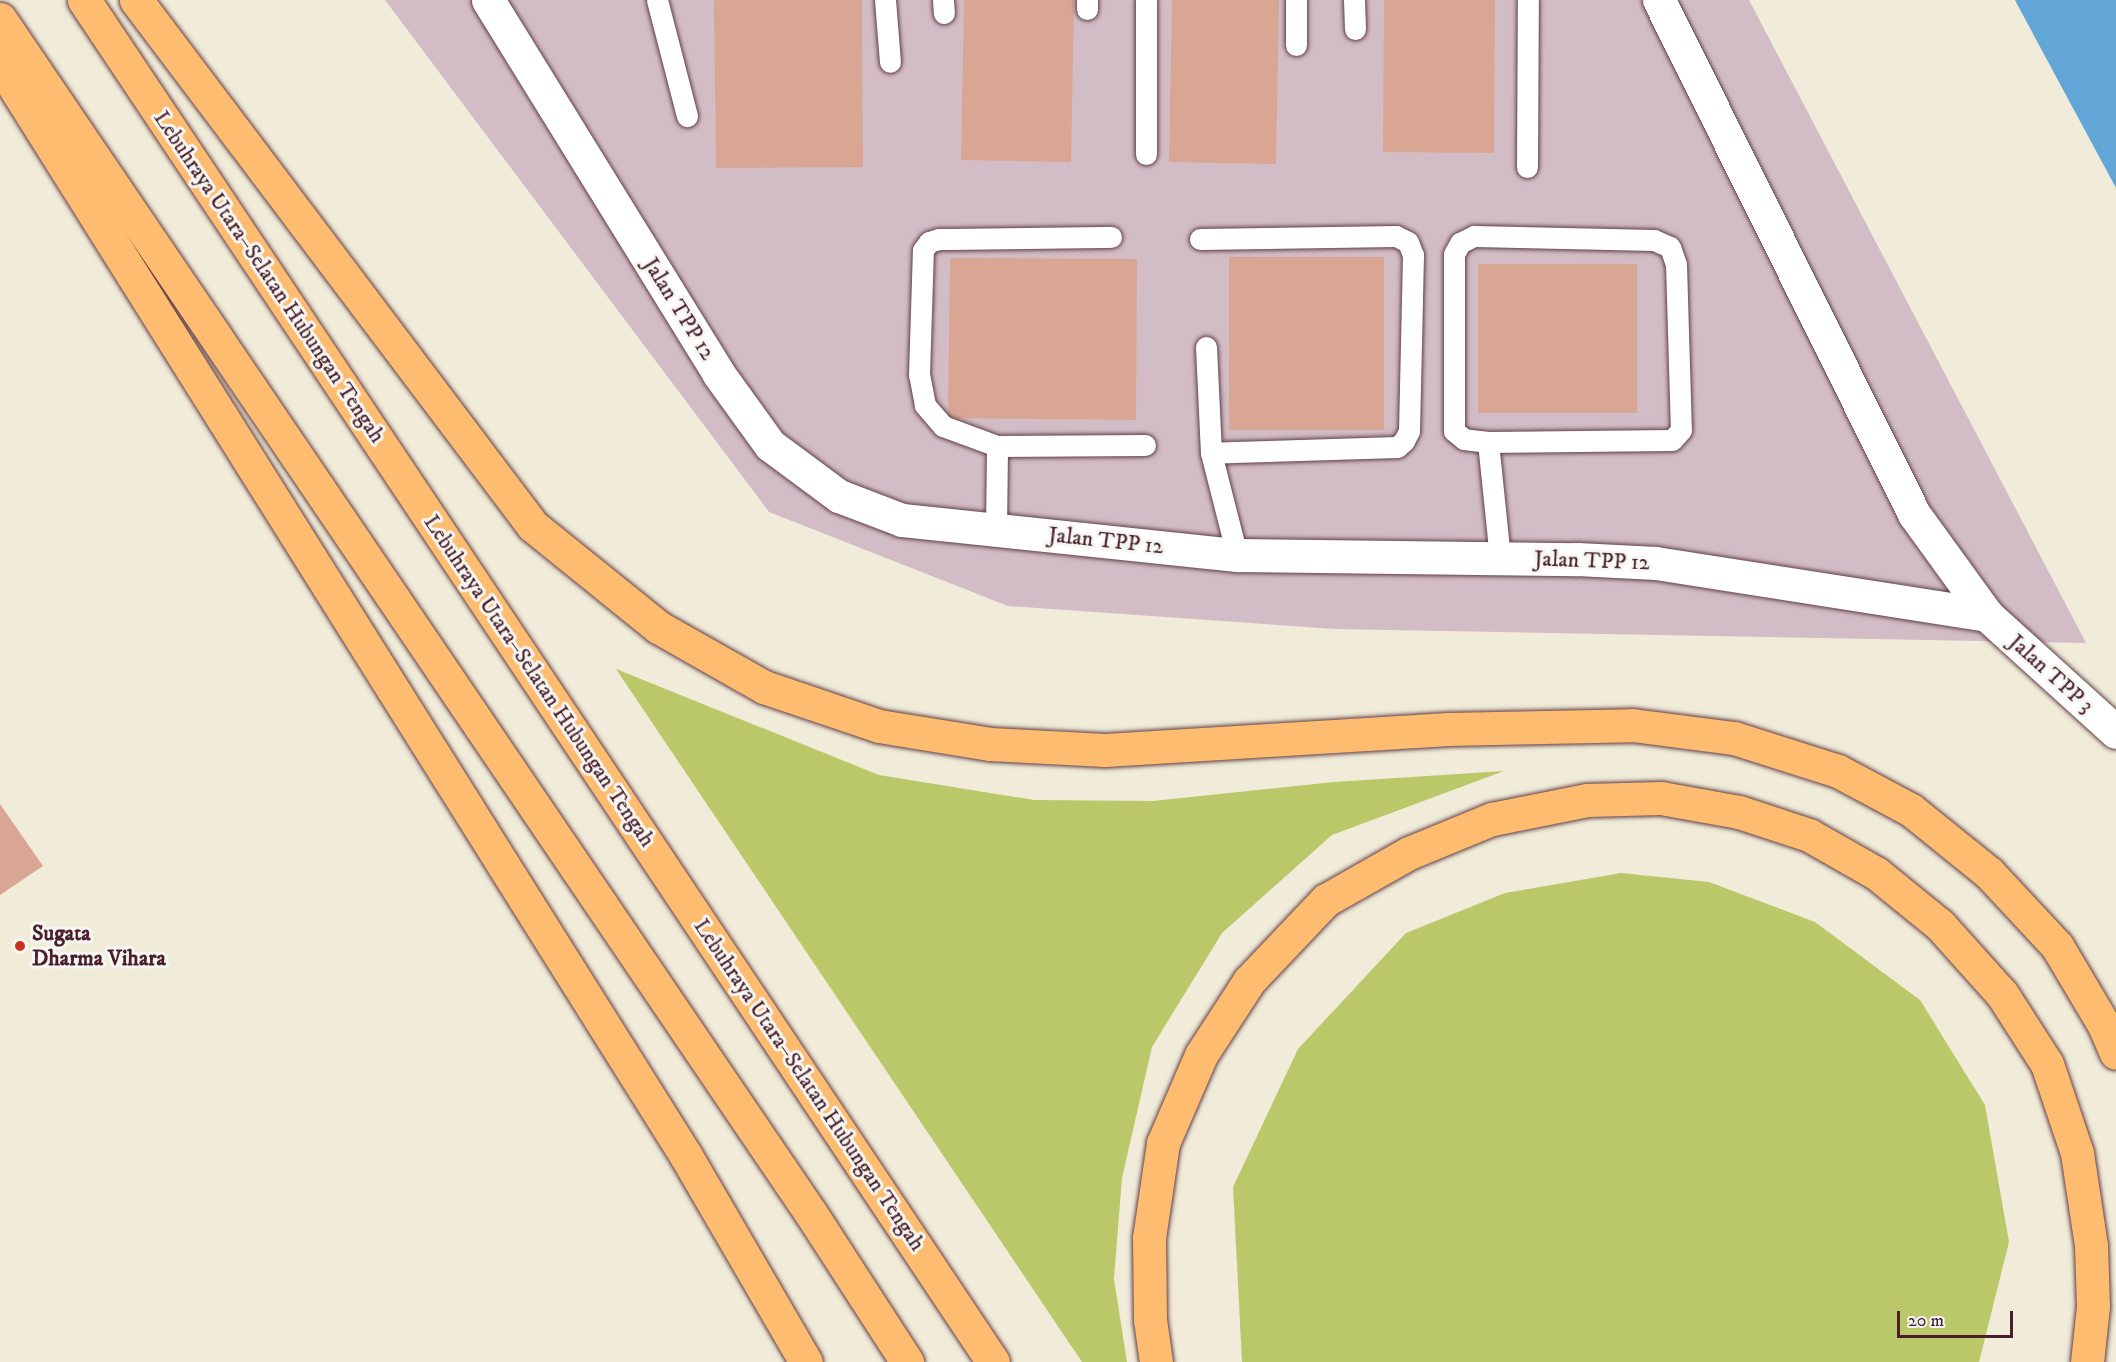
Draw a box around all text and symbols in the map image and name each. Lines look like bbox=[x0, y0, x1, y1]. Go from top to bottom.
street label: Lebuhraya Utara–Selatan Hubungan Tengah bbox=[148, 106, 390, 448]
street label: Jalan TPP 12 bbox=[637, 253, 721, 365]
street label: Lebuhraya Utara–Selatan Hubungan Tengah bbox=[418, 510, 660, 852]
street label: Jalan TPP 12 bbox=[1047, 522, 1165, 560]
street label: Jalan TPP 12 bbox=[1534, 546, 1650, 576]
street label: Jalan TPP 3 bbox=[2003, 629, 2099, 719]
street label: Lebuhraya Utara–Selatan Hubungan Tengah bbox=[688, 914, 930, 1256]
place label: Sugata Dharma Vihara bbox=[32, 920, 166, 972]
marker: Sugata Dharma Vihara bbox=[13, 939, 27, 953]
scale bar bbox=[1900, 1299, 2016, 1337]
text: 20 m bbox=[1908, 1310, 1944, 1332]

